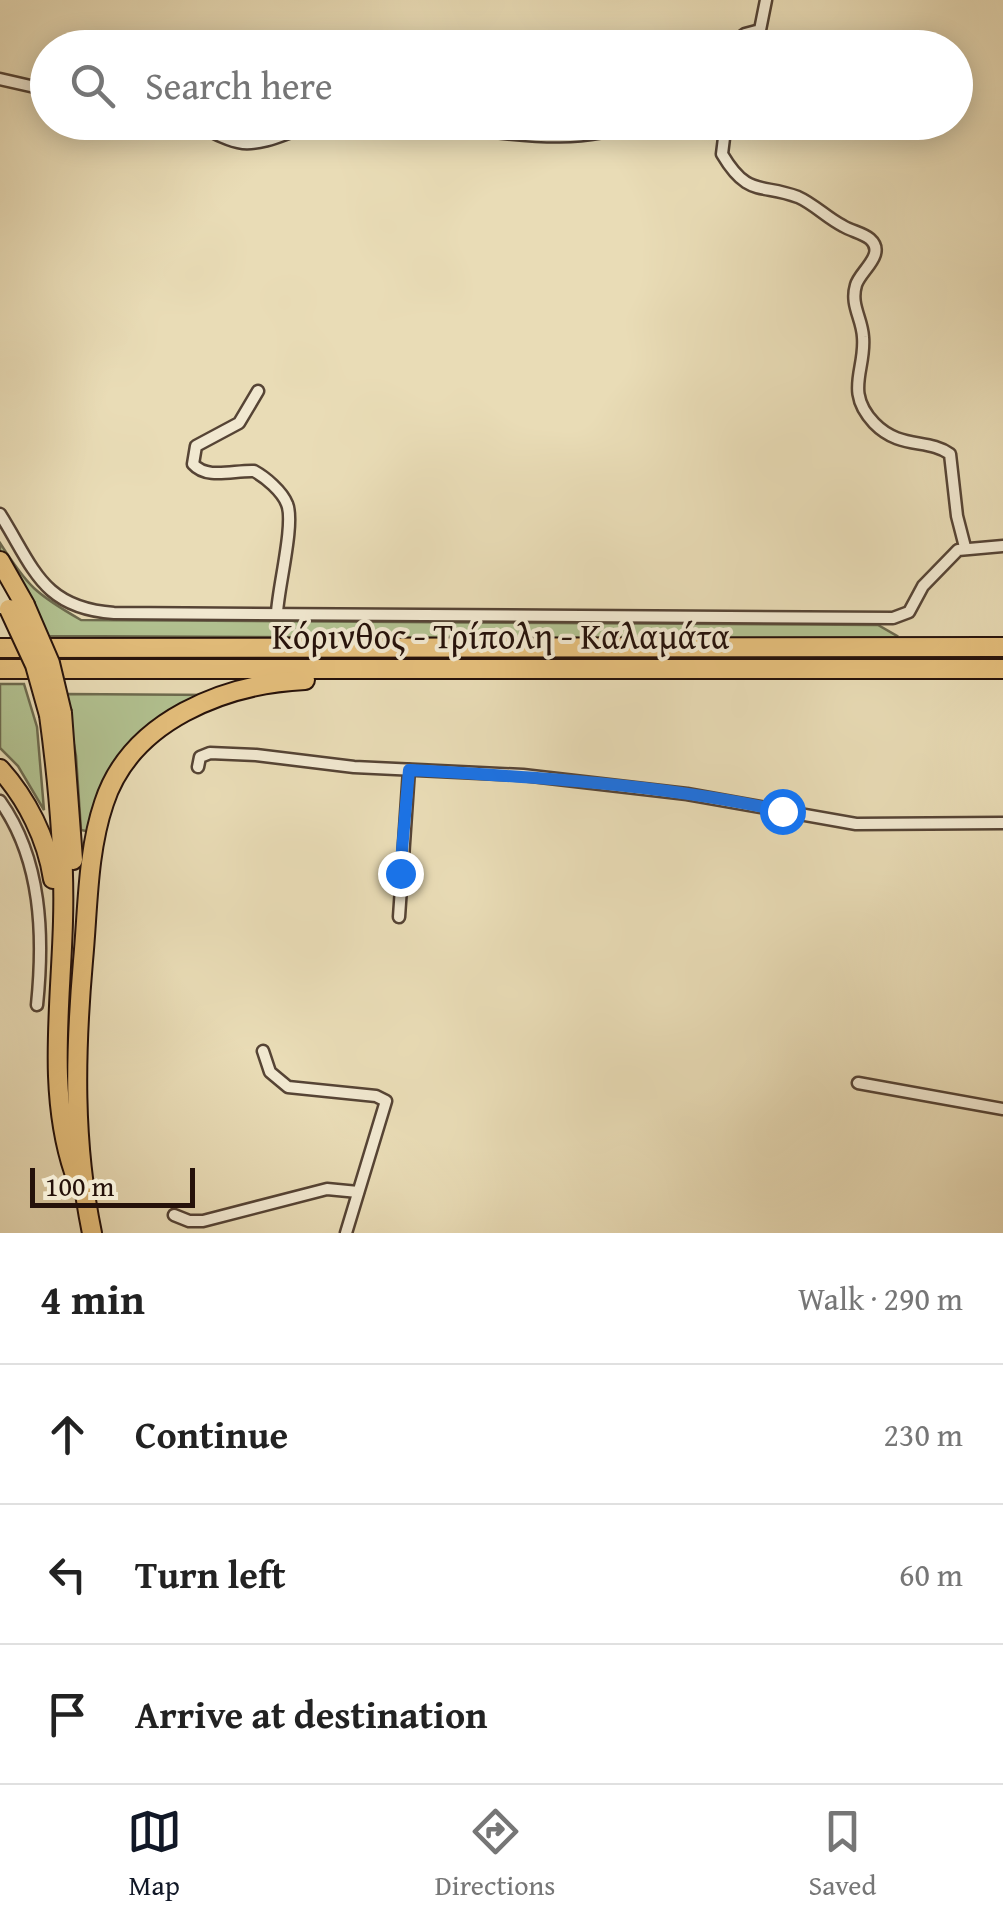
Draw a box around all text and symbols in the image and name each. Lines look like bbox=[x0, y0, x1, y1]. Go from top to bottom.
search box bbox=[30, 30, 973, 140]
text: Search here bbox=[145, 57, 333, 113]
icon: search bbox=[65, 58, 120, 113]
street label: Κόρινθος - Τρίπολη - Καλαμάτα bbox=[272, 610, 730, 661]
route start bbox=[760, 789, 806, 835]
route end bbox=[378, 851, 424, 897]
scale bar bbox=[30, 1163, 195, 1208]
text: 100 m bbox=[45, 1165, 114, 1206]
text: 4 min bbox=[40, 1268, 145, 1329]
text: Walk · 290 m bbox=[798, 1275, 963, 1322]
text: Continue bbox=[135, 1406, 288, 1462]
icon: ahead bbox=[40, 1407, 95, 1462]
text: 230 m bbox=[884, 1411, 963, 1458]
text: Turn left bbox=[135, 1546, 286, 1602]
icon: left bbox=[40, 1547, 95, 1602]
text: 60 m bbox=[899, 1551, 963, 1598]
text: Arrive at destination bbox=[135, 1686, 488, 1742]
icon: arrive bbox=[40, 1687, 95, 1742]
tab: Map bbox=[127, 1804, 182, 1905]
tab: Directions bbox=[435, 1804, 555, 1905]
tab: Saved bbox=[809, 1804, 876, 1905]

